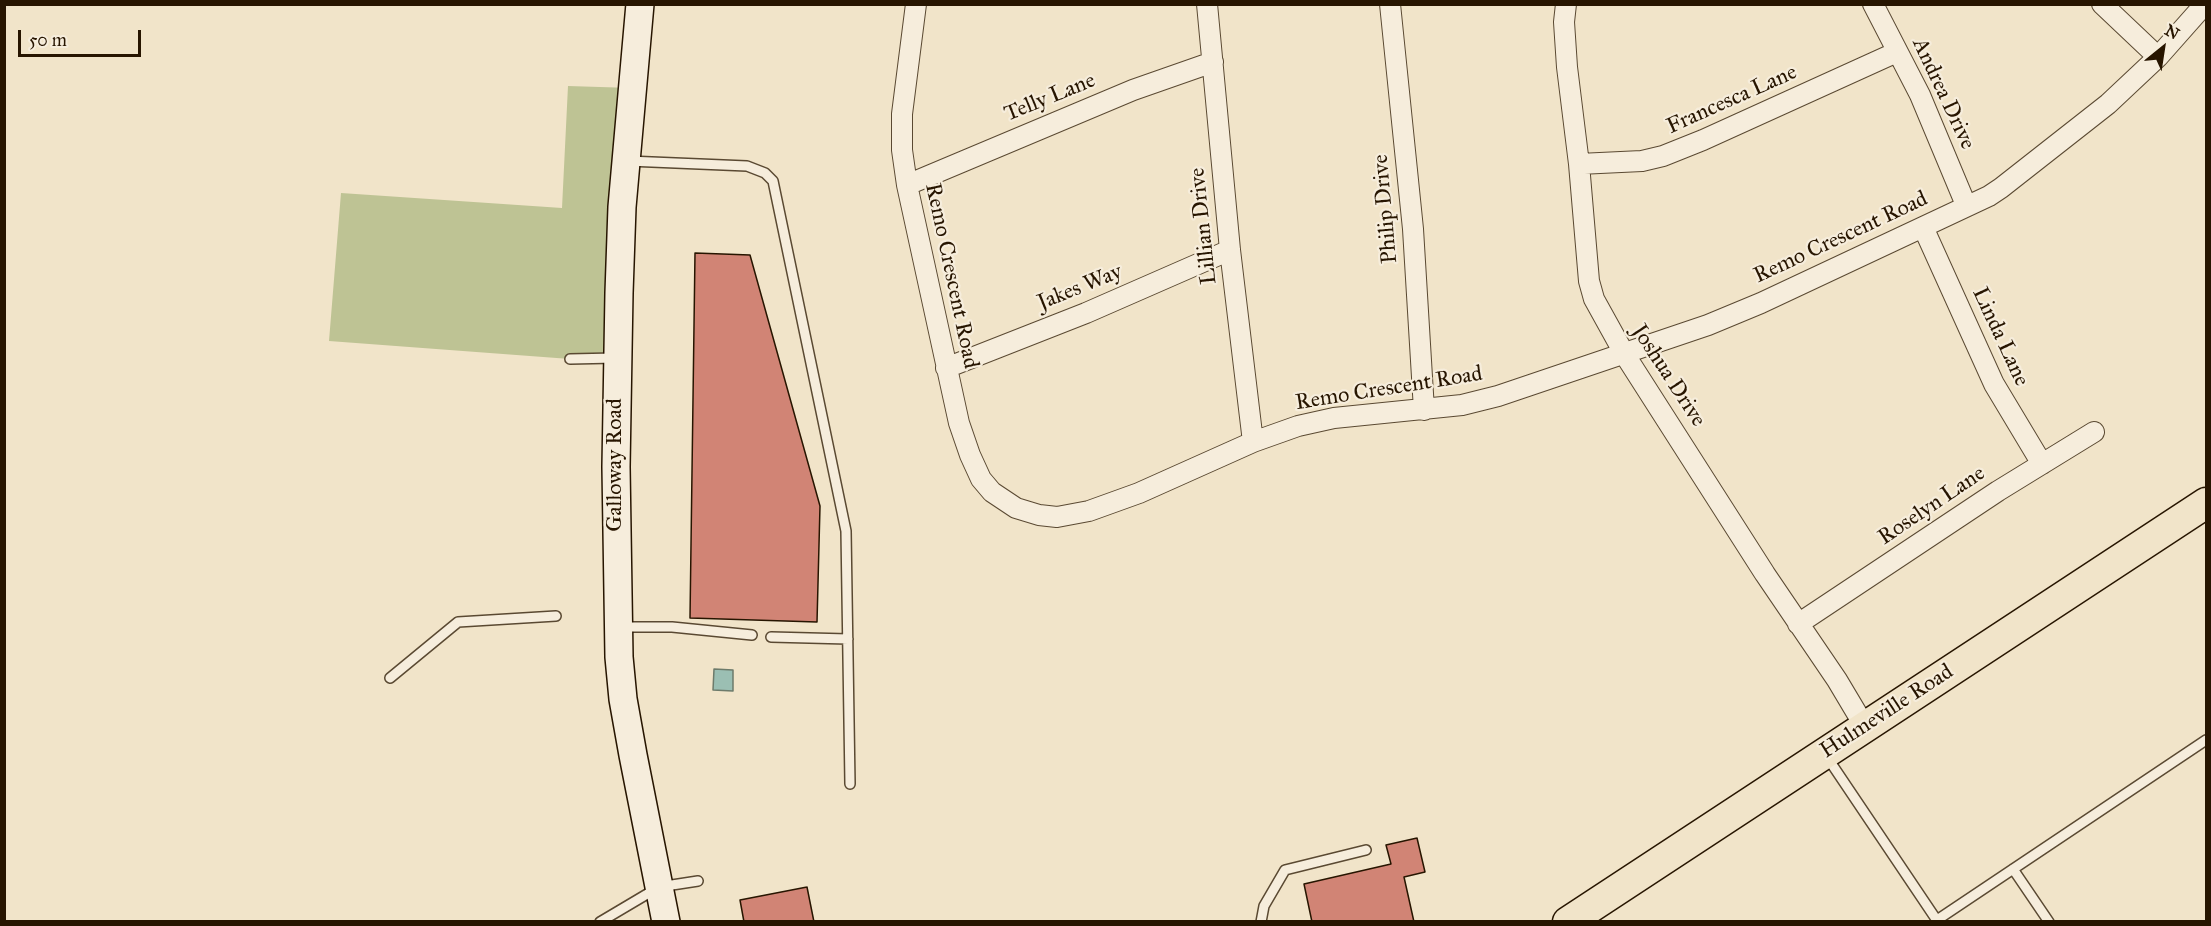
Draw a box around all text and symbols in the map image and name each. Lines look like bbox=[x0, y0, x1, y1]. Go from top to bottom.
scale bar bbox=[21, 18, 144, 56]
north arrow bbox=[2133, 18, 2193, 78]
text: N bbox=[2162, 20, 2183, 44]
text: 50 m bbox=[29, 29, 67, 51]
street label: Andrea Drive bbox=[1906, 34, 1980, 154]
street label: Francesca Lane bbox=[1663, 60, 1801, 140]
street label: Telly Lane bbox=[1001, 68, 1099, 128]
street label: Philip Drive bbox=[1368, 153, 1404, 265]
street label: Lillian Drive bbox=[1185, 166, 1223, 286]
street label: Remo Crescent Road bbox=[918, 181, 984, 371]
street label: Remo Crescent Road bbox=[1750, 186, 1932, 290]
street label: Jakes Way bbox=[1034, 259, 1126, 317]
street label: Linda Lane bbox=[1966, 283, 2034, 391]
street label: Joshua Drive bbox=[1625, 320, 1711, 432]
street label: Remo Crescent Road bbox=[1294, 361, 1484, 417]
street label: Galloway Road bbox=[603, 398, 629, 532]
street label: Roselyn Lane bbox=[1874, 461, 1990, 551]
street label: Hulmeville Road bbox=[1816, 659, 1958, 765]

